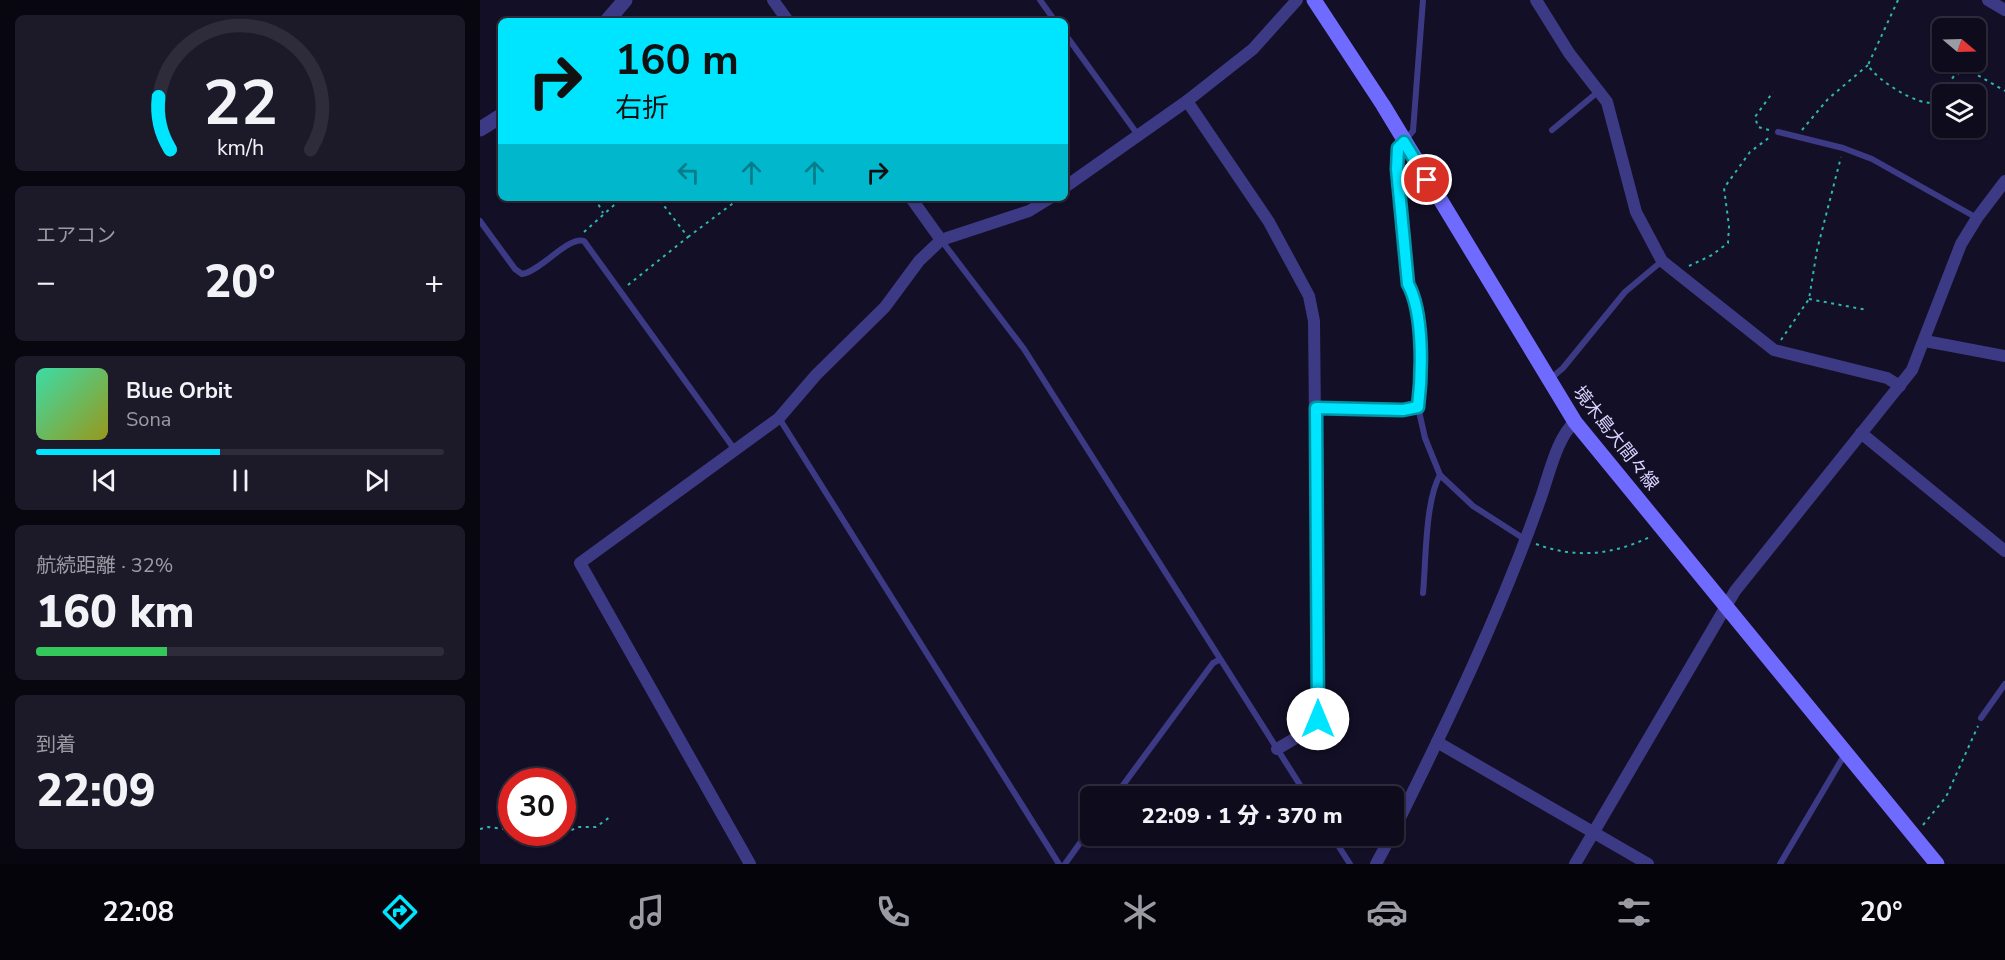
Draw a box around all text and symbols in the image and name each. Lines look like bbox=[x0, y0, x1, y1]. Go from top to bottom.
north arrow bbox=[1932, 18, 1986, 72]
map controls bbox=[1932, 18, 1986, 138]
text: 160 m bbox=[615, 32, 739, 89]
icon: right bbox=[516, 42, 594, 120]
text: 22 bbox=[203, 61, 277, 146]
button: layers bbox=[1932, 84, 1986, 138]
text: 右折 bbox=[615, 90, 669, 127]
text: km/h bbox=[216, 133, 264, 163]
pin bbox=[1401, 154, 1452, 205]
icon: left bbox=[672, 156, 705, 189]
icon: ahead bbox=[735, 156, 768, 189]
icon: ahead bbox=[798, 156, 831, 189]
icon: right bbox=[861, 156, 894, 189]
icon: arrive bbox=[1410, 163, 1443, 196]
text: エアコン bbox=[36, 222, 116, 249]
text: 20° bbox=[204, 252, 276, 313]
text: − bbox=[36, 260, 56, 305]
text: + bbox=[424, 260, 444, 305]
text: Blue Orbit bbox=[126, 376, 232, 406]
street label: 境木島大間々線 bbox=[1568, 381, 1664, 495]
text: Sona bbox=[126, 406, 171, 433]
icon: previous bbox=[88, 464, 121, 497]
icon: pause bbox=[224, 464, 257, 497]
icon: next bbox=[360, 464, 393, 497]
text: 航続距離 · 32% bbox=[36, 552, 173, 579]
text: 160 km bbox=[36, 582, 195, 643]
position arrow bbox=[1286, 687, 1350, 751]
text: 到着 bbox=[36, 731, 76, 758]
text: 22:09 bbox=[36, 761, 156, 822]
speed limit sign: 30 bbox=[498, 768, 576, 846]
text: 22:09 · 1 分 · 370 m bbox=[1141, 801, 1343, 831]
icon: directions bbox=[379, 891, 421, 933]
icon: music bbox=[626, 891, 668, 933]
icon: phone bbox=[872, 891, 914, 933]
icon: climate bbox=[1119, 891, 1161, 933]
icon: car bbox=[1366, 891, 1408, 933]
icon: filters bbox=[1613, 891, 1655, 933]
text: 22:08 bbox=[102, 894, 174, 931]
text: 20° bbox=[1860, 894, 1902, 931]

